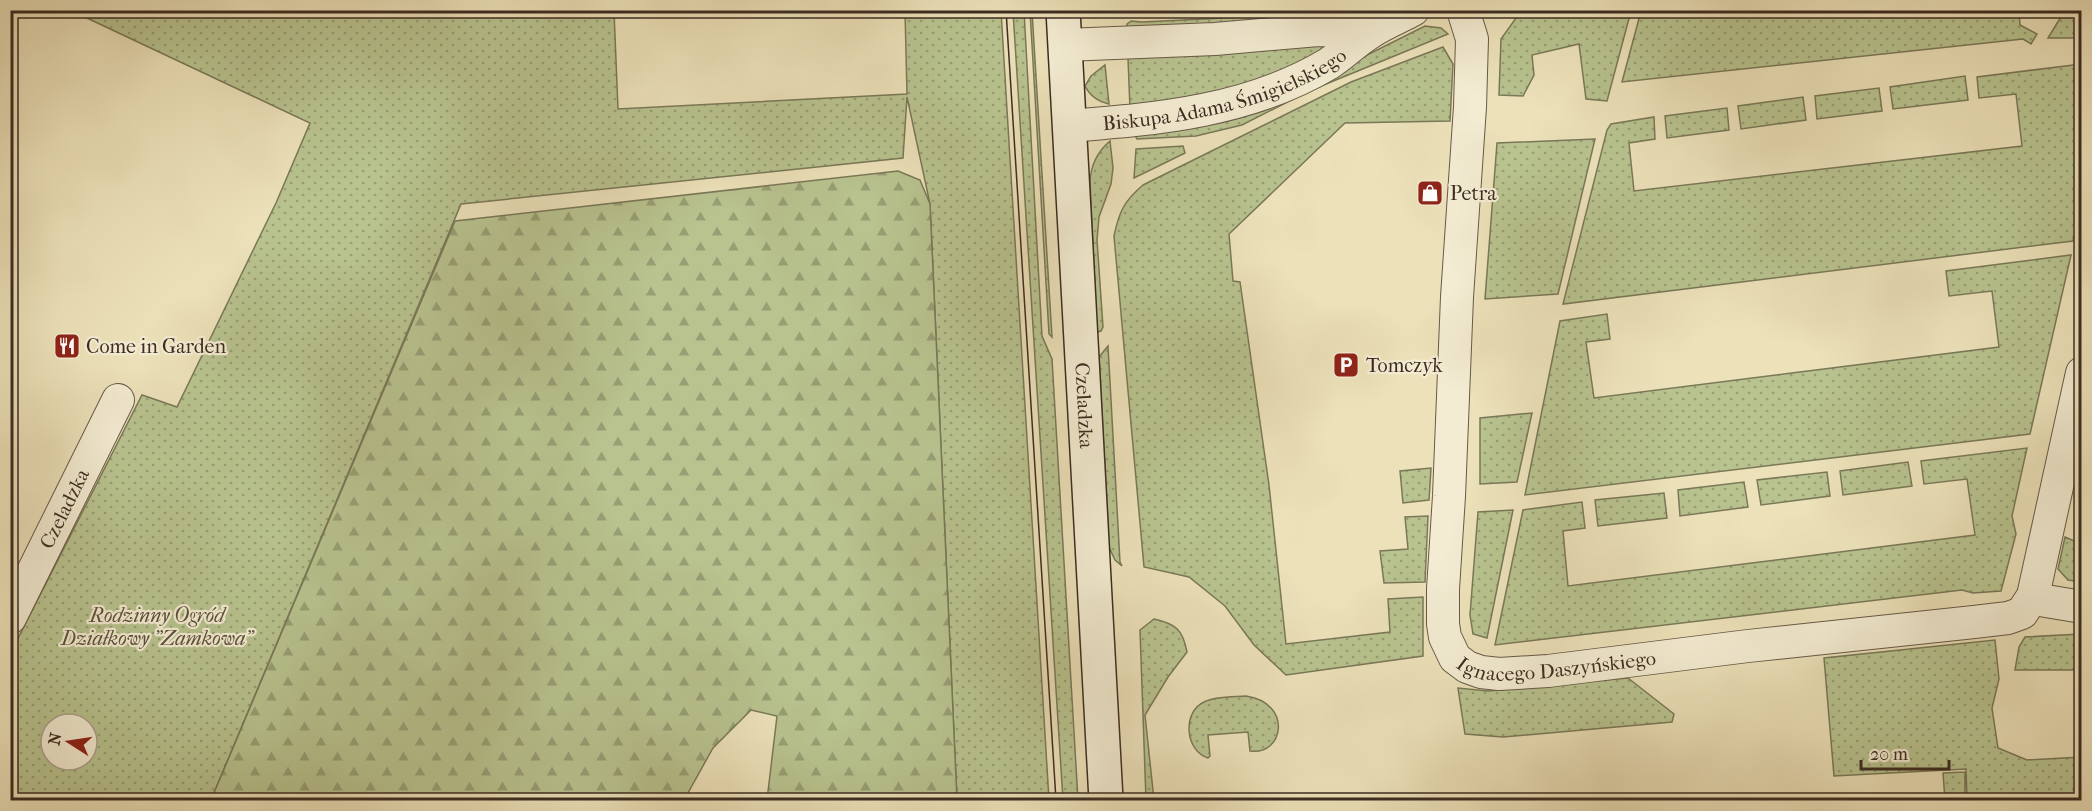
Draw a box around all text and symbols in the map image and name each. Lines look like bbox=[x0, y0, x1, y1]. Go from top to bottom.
street label: Biskupa Adama Śmigielskiego bbox=[1102, 44, 1351, 135]
shop icon: Petra bbox=[1415, 178, 1445, 208]
place label: Petra bbox=[1450, 182, 1497, 205]
restaurant icon: Come in Garden bbox=[52, 331, 82, 361]
place label: Come in Garden bbox=[86, 335, 226, 358]
parking icon: Tomczyk bbox=[1331, 350, 1361, 380]
place label: Tomczyk bbox=[1366, 354, 1443, 377]
street label: Czeladzka bbox=[1070, 362, 1098, 450]
street label: Czeladzka bbox=[35, 465, 94, 553]
park label: Rodzinny Ogród Działkowy "Zamkowa" bbox=[59, 604, 255, 650]
street label: Ignacego Daszyńskiego bbox=[1452, 647, 1657, 686]
north arrow bbox=[39, 712, 99, 772]
text: N bbox=[44, 730, 66, 747]
scale bar bbox=[1861, 733, 1950, 771]
text: 20 m bbox=[1870, 744, 1908, 765]

